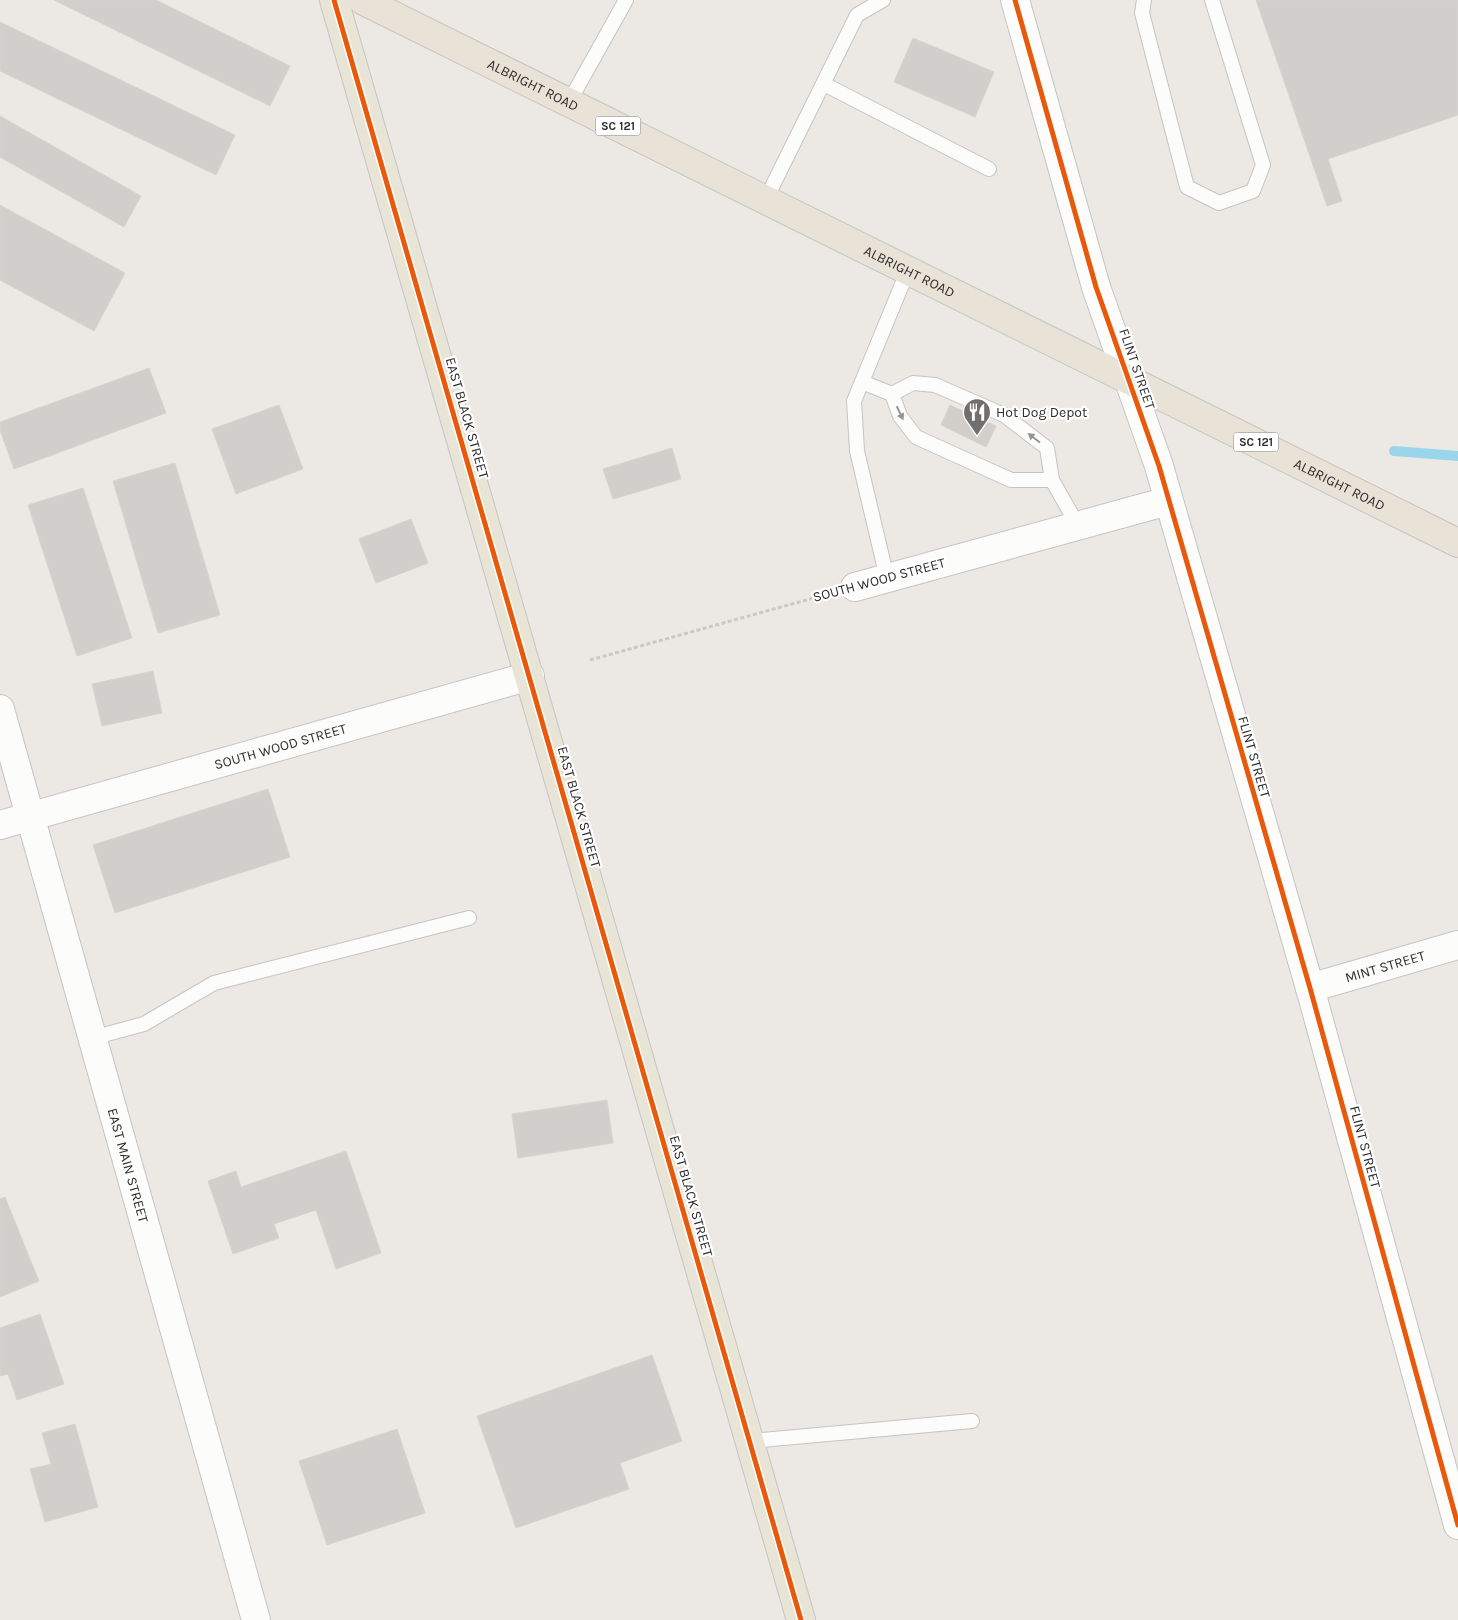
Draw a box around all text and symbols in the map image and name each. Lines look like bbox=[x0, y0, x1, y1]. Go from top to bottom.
street label: ALBRIGHT ROAD bbox=[485, 55, 581, 114]
road number: SC 121 bbox=[596, 116, 640, 136]
street label: ALBRIGHT ROAD bbox=[861, 242, 958, 301]
street label: FLINT STREET bbox=[1115, 326, 1159, 412]
street label: EAST BLACK STREET bbox=[442, 355, 492, 481]
restaurant icon: Hot Dog Depot bbox=[962, 397, 992, 436]
place label: Hot Dog Depot bbox=[996, 404, 1087, 421]
one-way arrow bbox=[896, 406, 904, 420]
road number: SC 121 bbox=[1234, 432, 1278, 452]
one-way arrow bbox=[1027, 433, 1041, 443]
street label: ALBRIGHT ROAD bbox=[1291, 455, 1388, 514]
street label: SOUTH WOOD STREET bbox=[811, 554, 947, 606]
street label: FLINT STREET bbox=[1234, 714, 1274, 800]
street label: SOUTH WOOD STREET bbox=[212, 720, 348, 773]
street label: EAST BLACK STREET bbox=[554, 744, 604, 870]
street label: MINT STREET bbox=[1343, 947, 1427, 986]
street label: FLINT STREET bbox=[1346, 1104, 1384, 1190]
street label: EAST MAIN STREET bbox=[104, 1106, 152, 1225]
street label: EAST BLACK STREET bbox=[666, 1133, 716, 1259]

